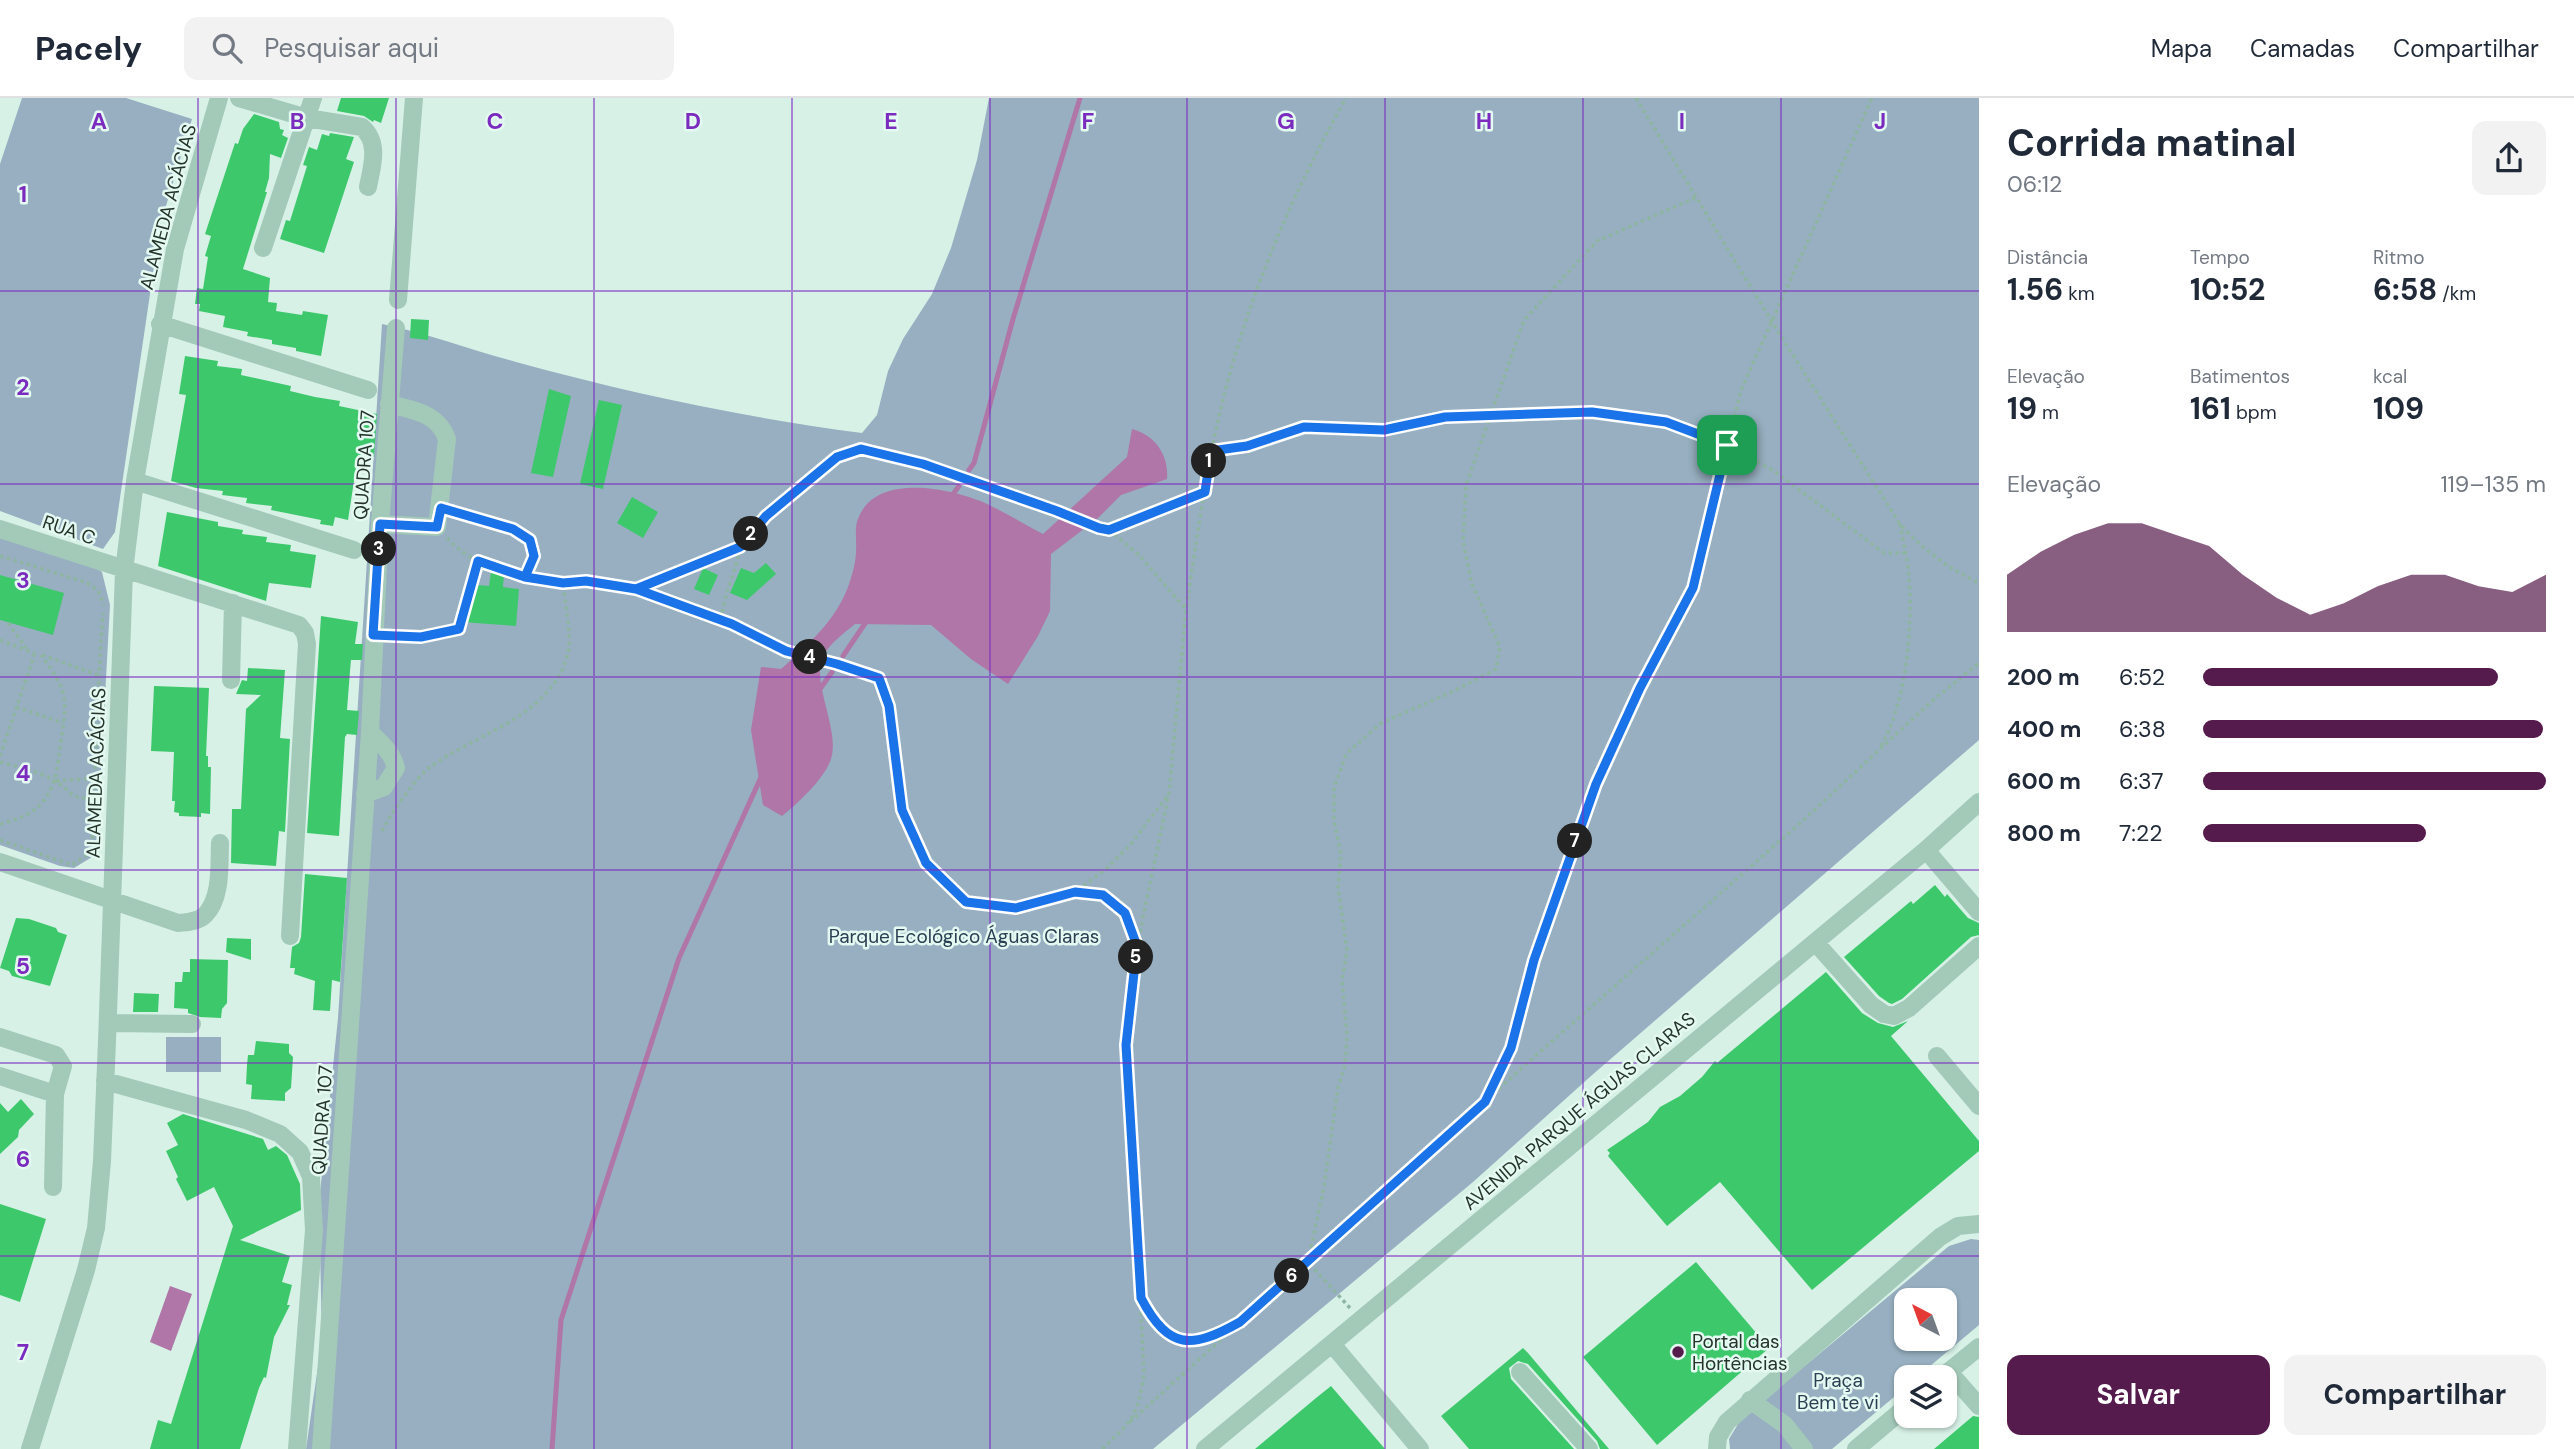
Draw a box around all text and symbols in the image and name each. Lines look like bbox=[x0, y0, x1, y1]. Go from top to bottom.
search box bbox=[184, 17, 674, 80]
text: Pacely bbox=[35, 27, 142, 70]
icon: search bbox=[208, 29, 246, 67]
text: Pesquisar aqui bbox=[264, 31, 439, 65]
text: Mapa bbox=[2151, 33, 2212, 64]
text: Camadas bbox=[2250, 33, 2355, 64]
text: Compartilhar bbox=[2393, 33, 2539, 64]
text: A bbox=[91, 106, 107, 136]
text: B bbox=[290, 106, 304, 136]
text: C bbox=[487, 106, 503, 136]
text: D bbox=[685, 106, 701, 136]
text: E bbox=[884, 106, 898, 136]
text: F bbox=[1082, 106, 1095, 136]
text: G bbox=[1277, 106, 1295, 136]
text: H bbox=[1476, 106, 1492, 136]
text: I bbox=[1679, 106, 1685, 136]
text: J bbox=[1874, 106, 1886, 136]
text: Corrida matinal bbox=[2007, 118, 2296, 168]
street label: ALAMEDA ACÁCIAS bbox=[134, 121, 202, 293]
button: share bbox=[2472, 121, 2546, 195]
text: 06:12 bbox=[2007, 169, 2062, 199]
text: 1 bbox=[19, 179, 27, 209]
text: Distância bbox=[2007, 245, 2088, 270]
text: Tempo bbox=[2190, 245, 2250, 270]
text: Ritmo bbox=[2373, 245, 2425, 270]
text: 1.56 bbox=[2007, 270, 2063, 309]
text: 10:52 bbox=[2190, 270, 2265, 309]
text: 6:58 bbox=[2373, 270, 2437, 309]
text: km bbox=[2063, 281, 2095, 306]
text: /km bbox=[2437, 281, 2476, 306]
text: Elevação bbox=[2007, 364, 2085, 389]
text: Batimentos bbox=[2190, 364, 2290, 389]
text: kcal bbox=[2373, 364, 2407, 389]
text: 2 bbox=[16, 372, 30, 402]
text: 19 bbox=[2007, 389, 2037, 428]
text: 161 bbox=[2190, 389, 2231, 428]
text: 109 bbox=[2373, 389, 2424, 428]
text: m bbox=[2037, 400, 2059, 425]
text: bpm bbox=[2231, 400, 2277, 425]
street label: QUADRA 107 bbox=[348, 409, 380, 521]
pin bbox=[1697, 415, 1757, 475]
icon: arrive bbox=[1708, 426, 1746, 464]
pin: 1 bbox=[1192, 444, 1226, 478]
text: 1 bbox=[1205, 448, 1212, 473]
text: Elevação bbox=[2007, 469, 2101, 499]
text: 119–135 m bbox=[2440, 469, 2546, 499]
street label: RUA C bbox=[39, 509, 99, 551]
pin: 2 bbox=[734, 516, 768, 551]
text: 2 bbox=[745, 521, 756, 546]
pin: 3 bbox=[362, 532, 396, 566]
text: 3 bbox=[373, 536, 384, 561]
text: 3 bbox=[16, 565, 30, 595]
pin: 4 bbox=[792, 640, 828, 674]
text: 4 bbox=[803, 644, 816, 669]
text: 200 m bbox=[2007, 662, 2080, 692]
text: 6:52 bbox=[2119, 662, 2165, 692]
street label: ALAMEDA ACÁCIAS bbox=[81, 687, 111, 859]
text: 400 m bbox=[2007, 714, 2081, 744]
text: 6:38 bbox=[2119, 714, 2166, 744]
text: 4 bbox=[16, 758, 31, 788]
text: 600 m bbox=[2007, 766, 2081, 796]
text: 6:37 bbox=[2119, 766, 2164, 796]
text: 800 m bbox=[2007, 818, 2081, 848]
text: 7:22 bbox=[2119, 818, 2162, 848]
pin: 7 bbox=[1558, 824, 1592, 858]
text: 7 bbox=[1569, 828, 1580, 853]
park label: Parque Ecológico Águas Claras bbox=[829, 924, 1099, 949]
pin: 5 bbox=[1118, 940, 1154, 974]
text: 5 bbox=[1130, 944, 1141, 969]
text: 5 bbox=[16, 951, 30, 981]
street label: AVENIDA PARQUE ÁGUAS CLARAS bbox=[1458, 1006, 1700, 1216]
street label: QUADRA 107 bbox=[306, 1064, 338, 1176]
text: 6 bbox=[16, 1144, 30, 1174]
pin: 6 bbox=[1274, 1258, 1310, 1294]
text: 6 bbox=[1285, 1263, 1298, 1288]
north arrow bbox=[1894, 1288, 1956, 1351]
map controls bbox=[1894, 1288, 1957, 1428]
place label: Portal das Hortências bbox=[1692, 1329, 1787, 1376]
text: 7 bbox=[17, 1337, 29, 1367]
marker: Portal das Hortências bbox=[1670, 1344, 1686, 1360]
button: Salvar bbox=[2007, 1355, 2270, 1435]
button: Compartilhar bbox=[2284, 1355, 2546, 1435]
button: layers bbox=[1894, 1365, 1957, 1428]
park label: Praça Bem te vi bbox=[1797, 1368, 1879, 1415]

